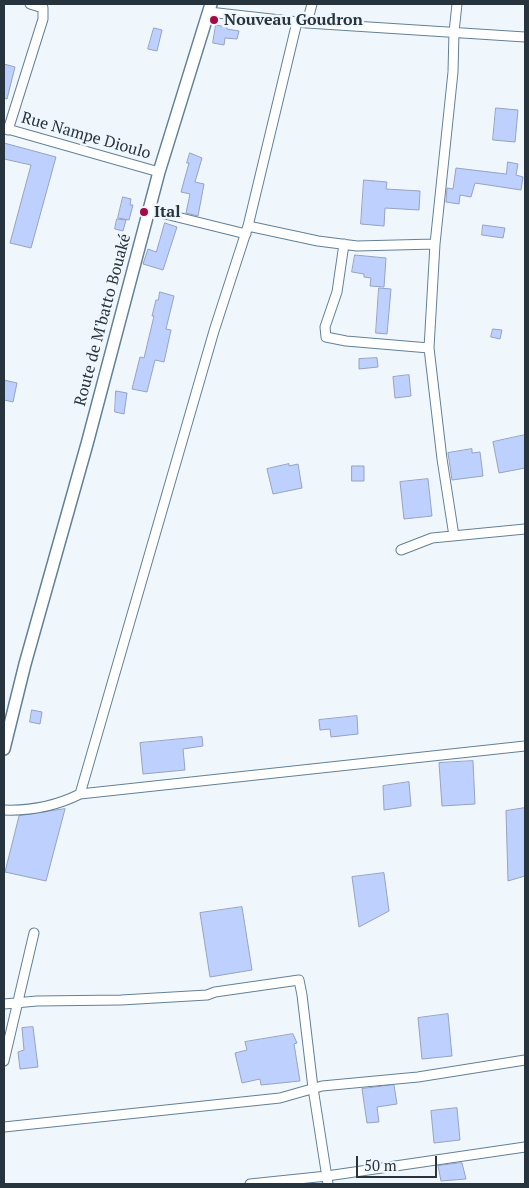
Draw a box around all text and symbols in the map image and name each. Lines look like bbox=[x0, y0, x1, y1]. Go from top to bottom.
place label: Nouveau Goudron bbox=[224, 10, 363, 30]
marker: Nouveau Goudron bbox=[208, 14, 220, 26]
street label: Rue Nampe Dioulo bbox=[19, 108, 153, 164]
place label: Ital bbox=[154, 202, 181, 222]
marker: Ital bbox=[138, 206, 150, 218]
street label: Route de M'batto Bouaké bbox=[71, 232, 135, 408]
scale bar bbox=[359, 1146, 440, 1178]
text: 50 m bbox=[364, 1155, 397, 1175]

